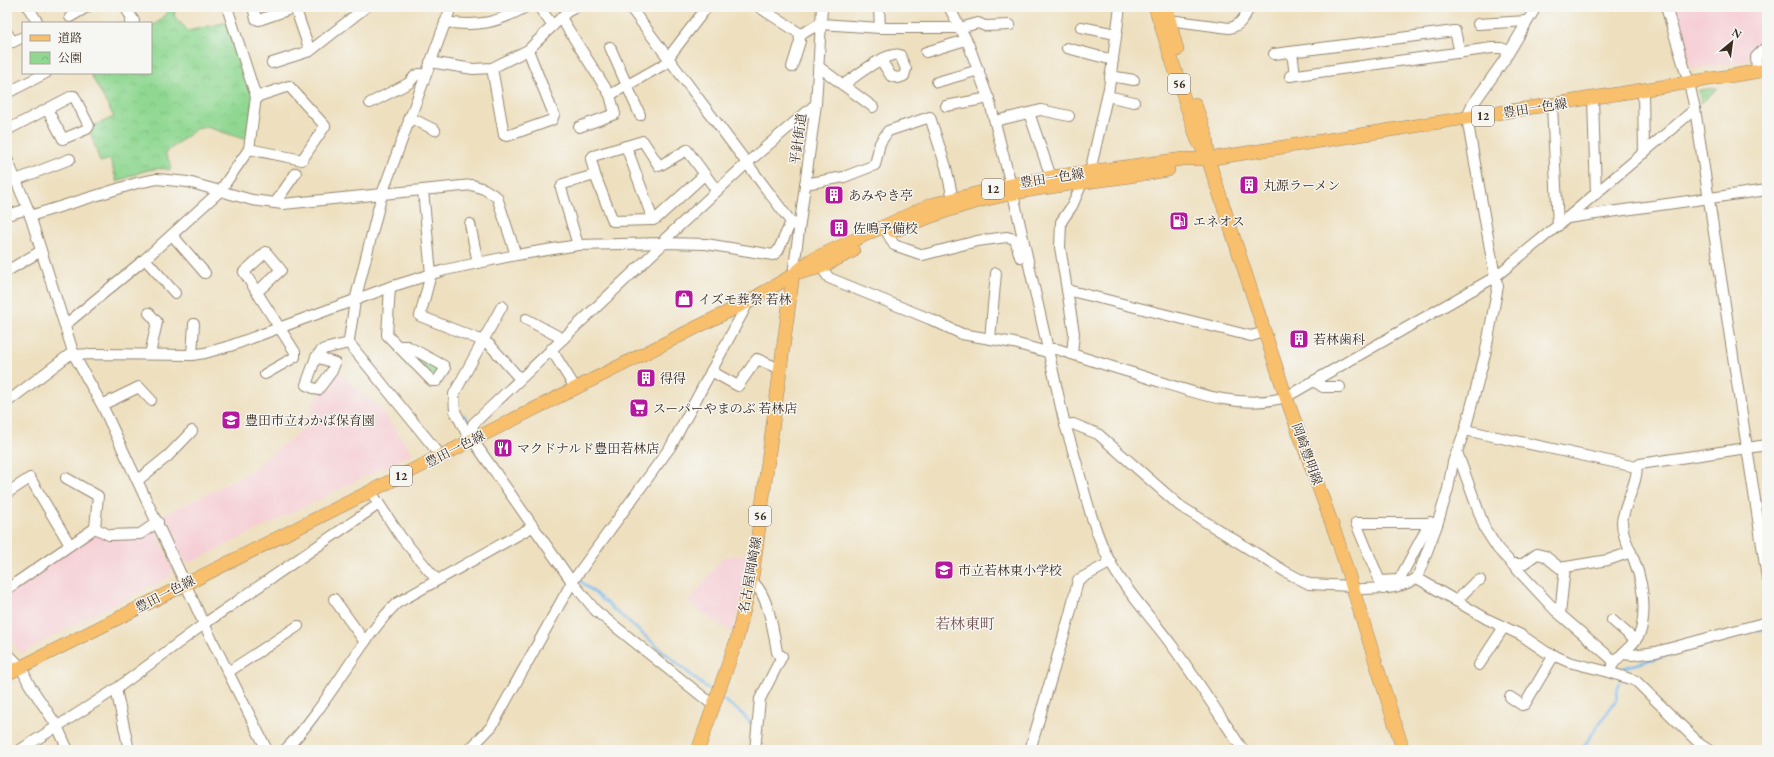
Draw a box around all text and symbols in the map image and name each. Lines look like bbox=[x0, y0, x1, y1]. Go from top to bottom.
legend bbox=[22, 22, 152, 74]
north arrow bbox=[1712, 22, 1752, 62]
text: N bbox=[1730, 25, 1744, 42]
text: 道路 bbox=[58, 30, 82, 46]
text: 公園 bbox=[58, 50, 82, 66]
road number: 56 bbox=[1168, 74, 1190, 94]
street label: 豊田一色線 bbox=[1502, 95, 1568, 121]
road number: 12 bbox=[1472, 106, 1494, 126]
street label: 平針街道 bbox=[786, 112, 810, 166]
street label: 豊田一色線 bbox=[1019, 165, 1085, 191]
building icon: 丸源ラーメン bbox=[1238, 174, 1260, 196]
place label: 丸源ラーメン bbox=[1263, 177, 1340, 194]
road number: 12 bbox=[982, 179, 1004, 199]
building icon: あみやき亭 bbox=[823, 184, 845, 206]
place label: あみやき亭 bbox=[848, 187, 913, 204]
fuel station icon: エネオス bbox=[1168, 210, 1190, 232]
place label: エネオス bbox=[1193, 213, 1245, 230]
building icon: 佐鳴予備校 bbox=[828, 217, 850, 239]
place label: 佐鳴予備校 bbox=[853, 220, 918, 237]
shop icon: イズモ葬祭 若林 bbox=[673, 288, 695, 310]
place label: イズモ葬祭 若林 bbox=[698, 291, 791, 308]
building icon: 若林歯科 bbox=[1288, 328, 1310, 350]
place label: 若林歯科 bbox=[1313, 331, 1365, 348]
building icon: 得得 bbox=[635, 367, 657, 389]
place label: 得得 bbox=[660, 370, 686, 387]
supermarket icon: スーパーやまのぶ 若林店 bbox=[628, 397, 650, 419]
place label: スーパーやまのぶ 若林店 bbox=[653, 400, 797, 417]
school or university icon: 豊田市立わかば保育園 bbox=[220, 409, 242, 431]
place label: 豊田市立わかば保育園 bbox=[245, 412, 375, 429]
street label: 岡崎豊明線 bbox=[1288, 421, 1326, 487]
street label: 豊田一色線 bbox=[422, 427, 488, 471]
restaurant icon: マクドナルド豊田若林店 bbox=[492, 437, 514, 459]
place label: マクドナルド豊田若林店 bbox=[517, 440, 659, 457]
road number: 12 bbox=[390, 466, 412, 486]
road number: 56 bbox=[749, 506, 771, 526]
street label: 名古屋岡崎線 bbox=[735, 535, 765, 615]
school or university icon: 市立若林東小学校 bbox=[933, 559, 955, 581]
place label: 市立若林東小学校 bbox=[958, 562, 1062, 579]
street label: 豊田一色線 bbox=[132, 572, 198, 616]
district label: 若林東町 bbox=[935, 614, 995, 633]

